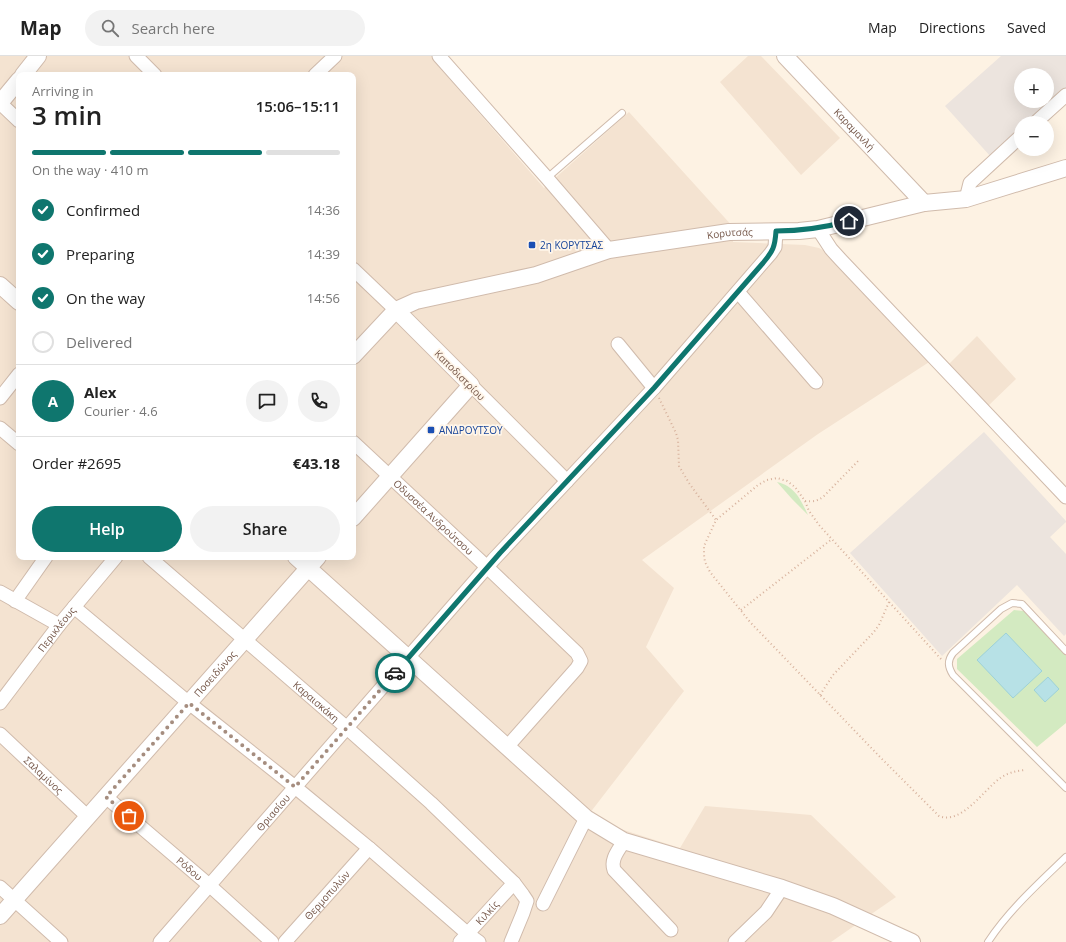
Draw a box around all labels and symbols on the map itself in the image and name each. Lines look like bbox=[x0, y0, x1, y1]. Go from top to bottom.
street label: Καραμανλή bbox=[831, 105, 878, 154]
pin bbox=[832, 204, 866, 238]
street label: Κορυτσάς bbox=[706, 225, 753, 242]
place label: 2η ΚΟΡΥΤΣΑΣ bbox=[540, 238, 603, 252]
marker: 2η ΚΟΡΥΤΣΑΣ bbox=[527, 240, 537, 250]
street label: Καποδιστρίου bbox=[432, 347, 488, 403]
place label: ΑΝΔΡΟΥΤΣΟΥ bbox=[439, 423, 503, 437]
marker: ΑΝΔΡΟΥΤΣΟΥ bbox=[426, 425, 436, 435]
street label: Οδυσσέα Ανδρούτσου bbox=[390, 476, 476, 558]
street label: Περικλέους bbox=[34, 603, 79, 655]
street label: Ποσειδώνος bbox=[190, 647, 239, 700]
courier bbox=[375, 653, 415, 693]
street label: Καραισκάκη bbox=[290, 678, 342, 725]
street label: Σαλαμίνος bbox=[21, 753, 66, 797]
street label: Θριασίου bbox=[253, 791, 293, 834]
pin bbox=[112, 799, 146, 833]
street label: Ρόδου bbox=[174, 853, 206, 884]
street label: Θερμοπυλών bbox=[301, 867, 353, 923]
street label: Κιλκίς bbox=[472, 897, 502, 928]

